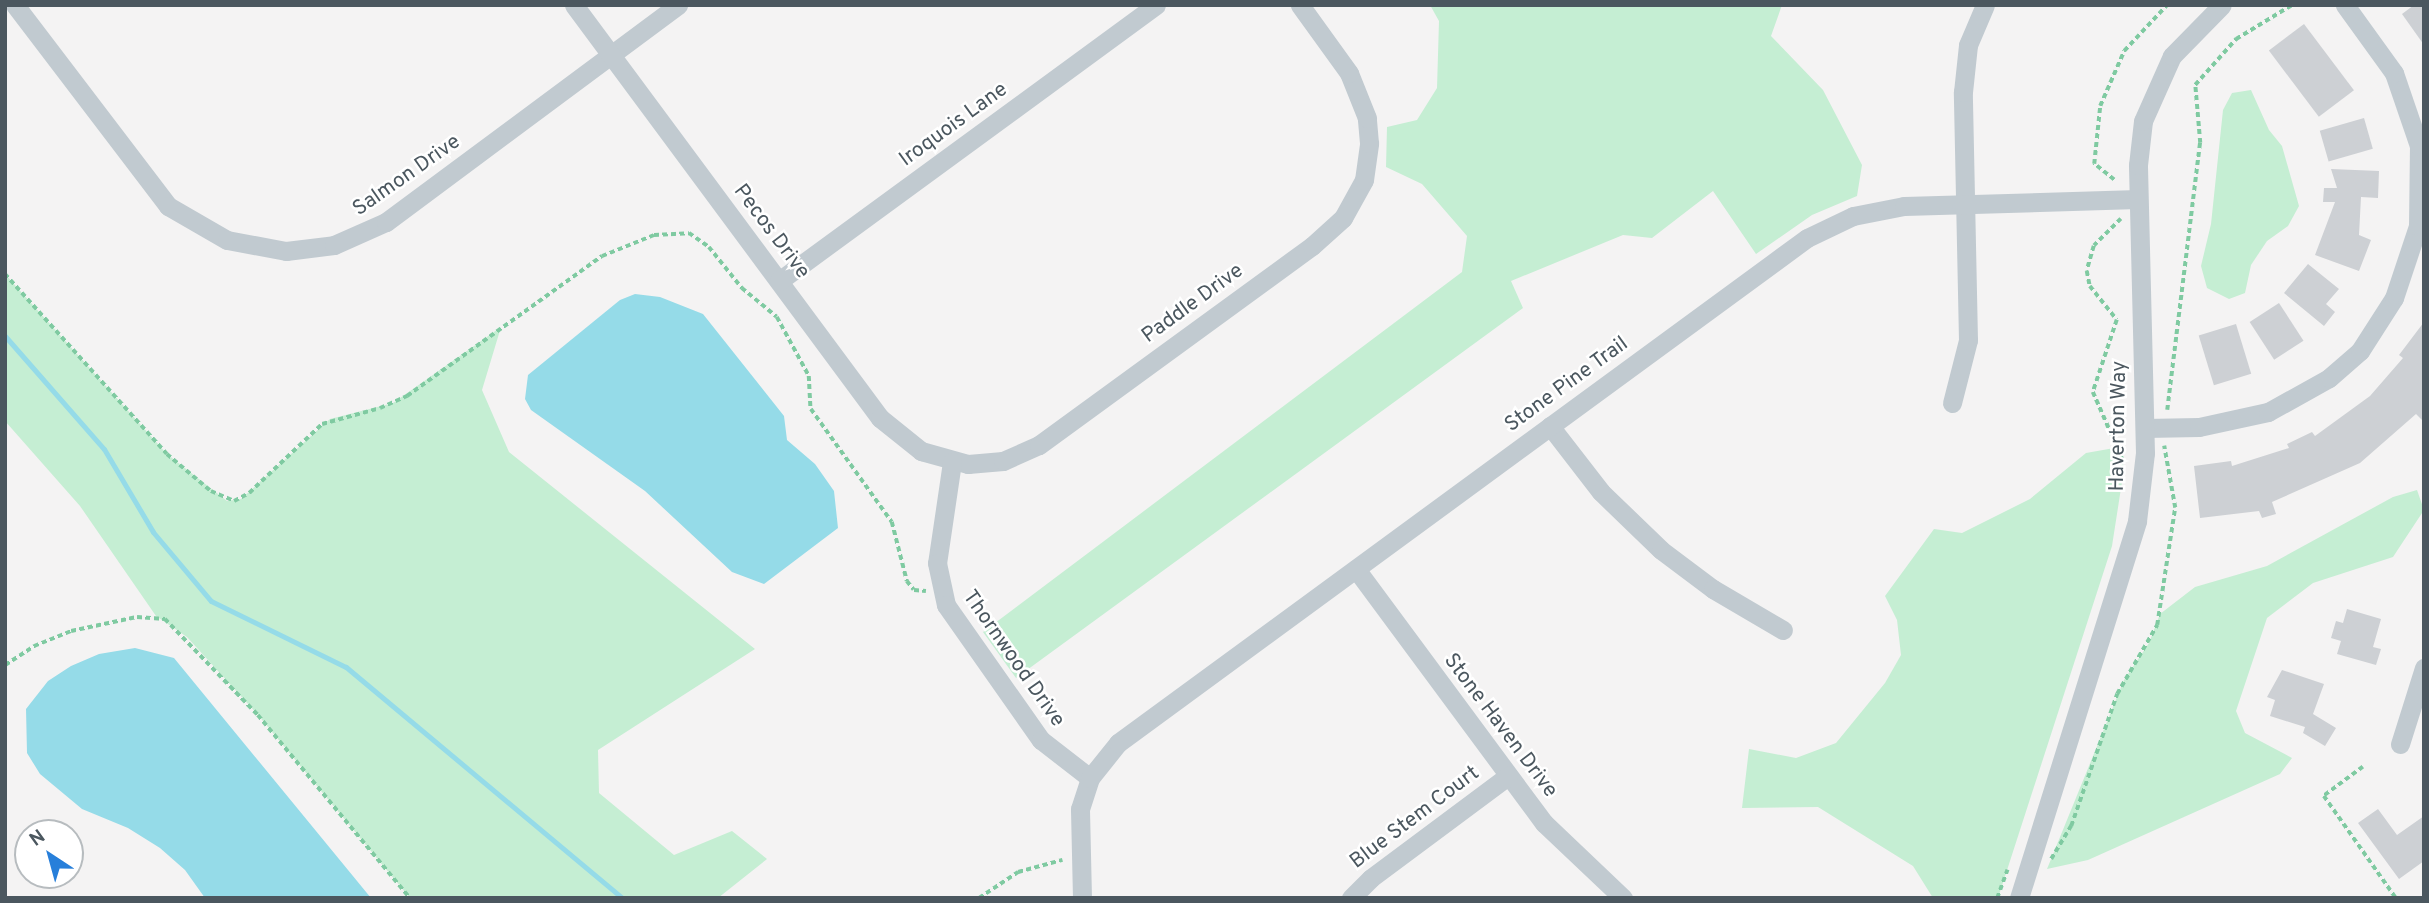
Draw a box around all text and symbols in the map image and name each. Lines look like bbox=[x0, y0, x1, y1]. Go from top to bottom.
street label: Iroquois Lane bbox=[895, 77, 1013, 173]
street label: Salmon Drive bbox=[348, 130, 466, 222]
street label: Pecos Drive bbox=[727, 180, 815, 284]
street label: Paddle Drive bbox=[1137, 259, 1249, 349]
street label: Stone Pine Trail bbox=[1500, 332, 1634, 438]
street label: Haverton Way bbox=[2105, 360, 2133, 492]
street label: Thornwood Drive bbox=[956, 586, 1070, 732]
street label: Stone Haven Drive bbox=[1438, 649, 1562, 803]
street label: Blue Stem Court bbox=[1345, 761, 1485, 875]
north arrow bbox=[14, 819, 84, 889]
text: N bbox=[25, 825, 50, 852]

